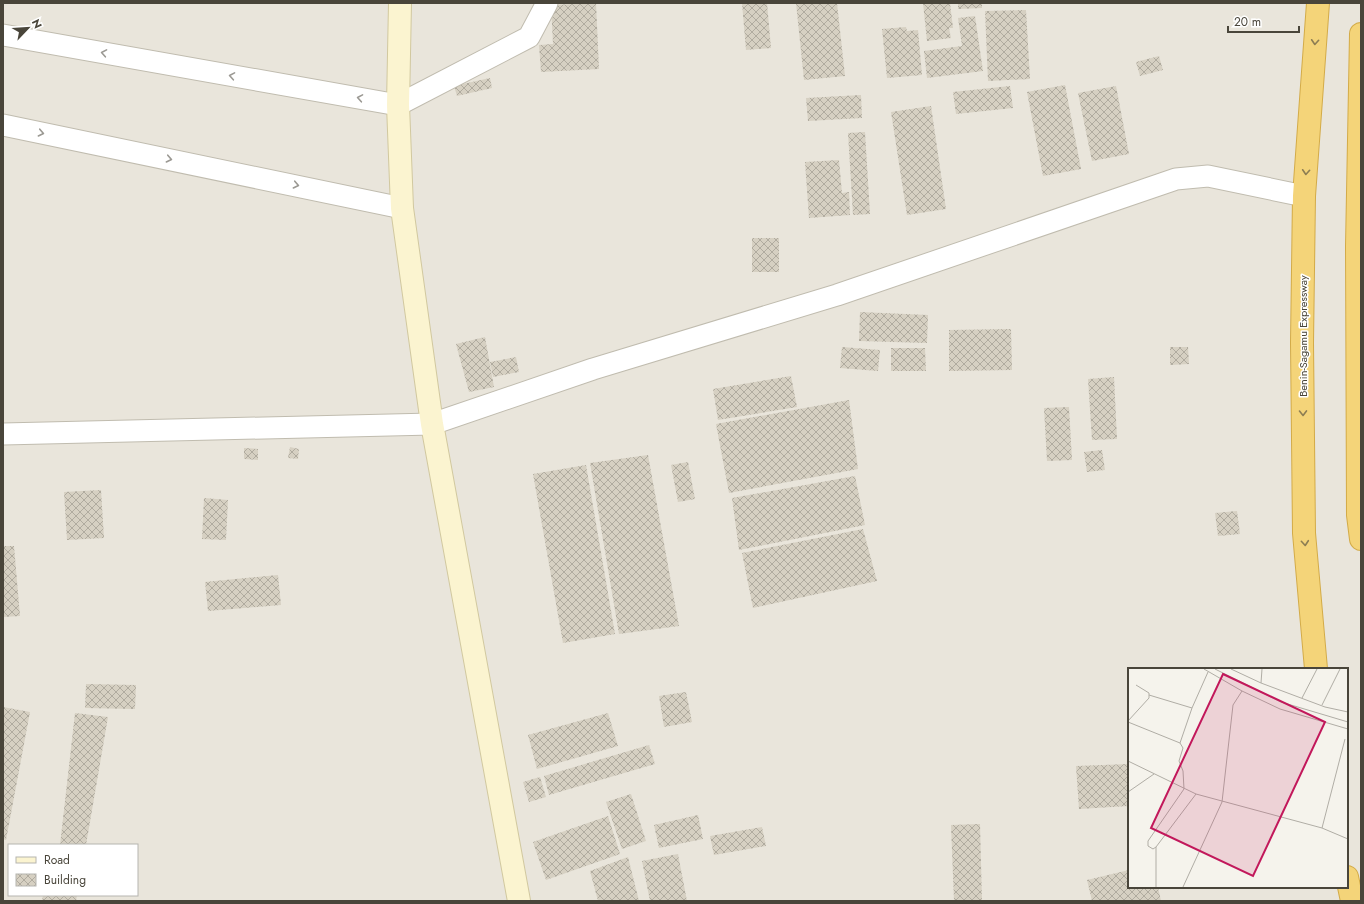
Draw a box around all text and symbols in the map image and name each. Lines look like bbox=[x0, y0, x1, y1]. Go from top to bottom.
north arrow bbox=[8, 8, 48, 48]
scale bar bbox=[1228, 8, 1299, 34]
text: 20 m bbox=[1234, 13, 1261, 31]
text: N bbox=[28, 16, 46, 31]
one-way arrow bbox=[1310, 39, 1319, 45]
one-way arrow bbox=[101, 49, 107, 58]
one-way arrow bbox=[229, 72, 235, 80]
one-way arrow bbox=[357, 95, 363, 103]
one-way arrow bbox=[38, 128, 44, 136]
one-way arrow bbox=[165, 155, 172, 163]
one-way arrow bbox=[1302, 169, 1311, 175]
one-way arrow bbox=[293, 181, 299, 189]
street label: Benin-Sagamu Expressway bbox=[1295, 275, 1311, 397]
one-way arrow bbox=[1299, 410, 1307, 416]
one-way arrow bbox=[1301, 540, 1310, 546]
inset map bbox=[1128, 668, 1348, 888]
legend bbox=[8, 844, 138, 896]
text: Road bbox=[44, 851, 70, 869]
text: Building bbox=[44, 871, 86, 889]

